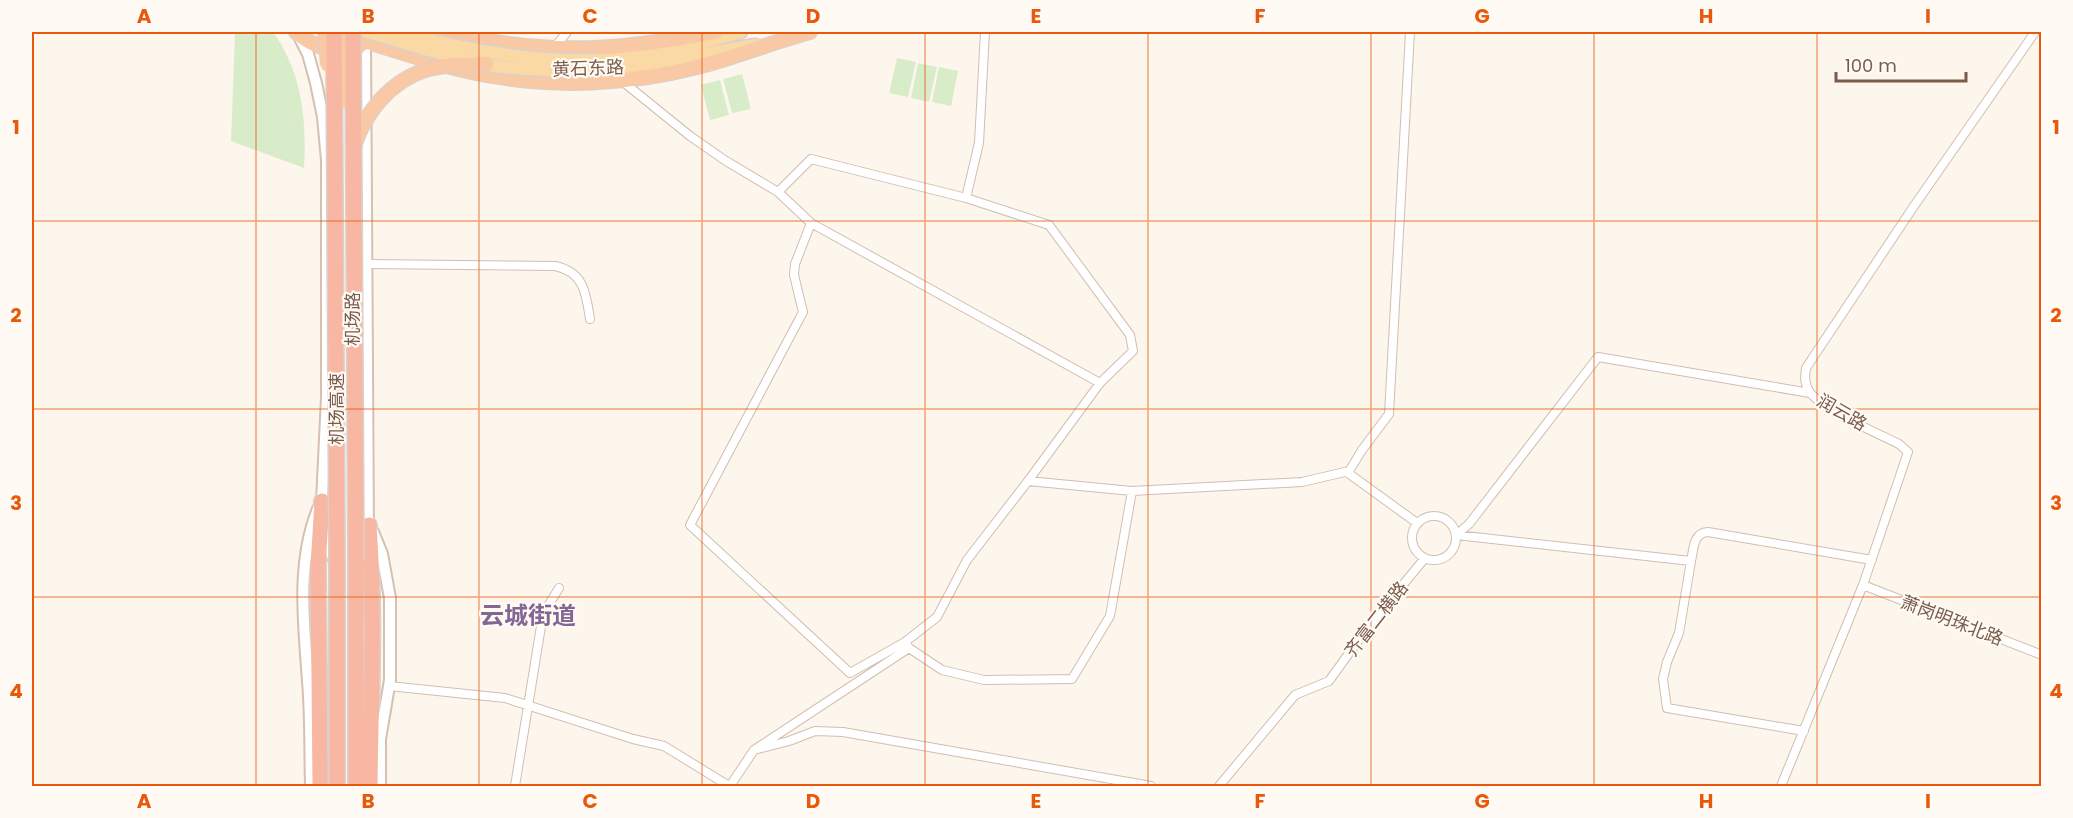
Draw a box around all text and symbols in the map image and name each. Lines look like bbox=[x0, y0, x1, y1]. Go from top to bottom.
text: A bbox=[137, 2, 152, 30]
text: B bbox=[361, 2, 375, 30]
text: C bbox=[582, 2, 598, 30]
text: D bbox=[806, 2, 820, 30]
text: E bbox=[1031, 2, 1041, 30]
text: F bbox=[1255, 2, 1266, 30]
text: G bbox=[1474, 2, 1490, 30]
text: H bbox=[1699, 2, 1713, 30]
text: I bbox=[1925, 2, 1931, 30]
scale bar bbox=[1836, 45, 1966, 83]
text: 100 m bbox=[1845, 53, 1897, 78]
street label: 黄石东路 bbox=[552, 54, 624, 82]
text: 1 bbox=[12, 113, 20, 141]
text: 1 bbox=[2052, 113, 2060, 141]
street label: 机场路 bbox=[340, 292, 365, 346]
text: 2 bbox=[10, 301, 22, 329]
text: 2 bbox=[2050, 301, 2062, 329]
street label: 机场高速 bbox=[324, 373, 349, 445]
street label: 润云路 bbox=[1812, 388, 1872, 436]
text: 3 bbox=[10, 489, 22, 517]
text: 3 bbox=[2050, 489, 2062, 517]
street label: 齐富二横路 bbox=[1338, 576, 1414, 662]
street label: 萧岗明珠北路 bbox=[1897, 589, 2007, 651]
district label: 云城街道 bbox=[480, 599, 576, 632]
text: 4 bbox=[9, 677, 23, 705]
text: 4 bbox=[2049, 677, 2063, 705]
text: A bbox=[137, 787, 152, 815]
text: B bbox=[361, 787, 375, 815]
text: C bbox=[582, 787, 598, 815]
text: D bbox=[806, 787, 820, 815]
text: E bbox=[1031, 787, 1041, 815]
text: F bbox=[1255, 787, 1266, 815]
text: G bbox=[1474, 787, 1490, 815]
text: H bbox=[1699, 787, 1713, 815]
text: I bbox=[1925, 787, 1931, 815]

